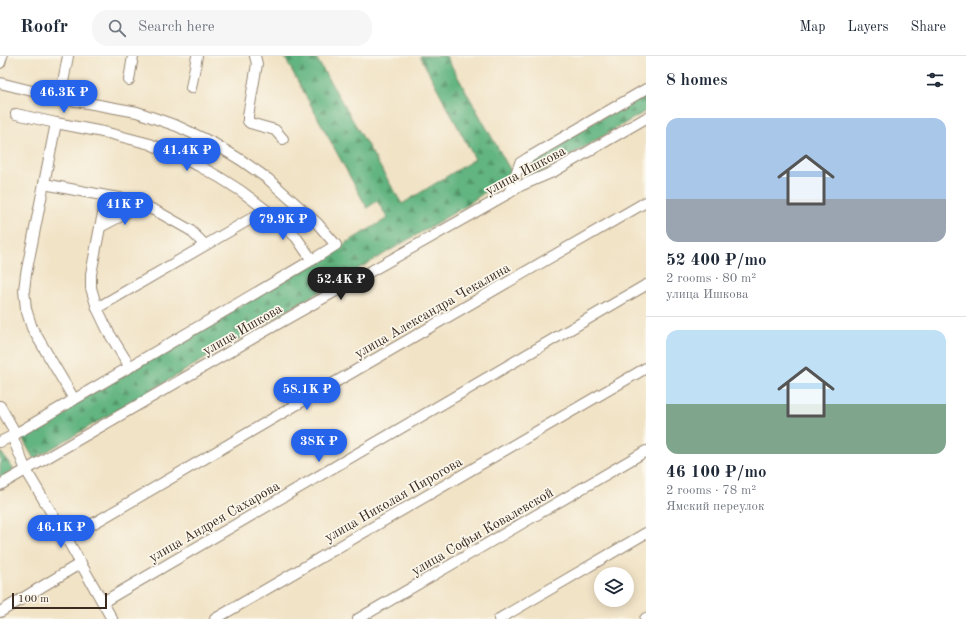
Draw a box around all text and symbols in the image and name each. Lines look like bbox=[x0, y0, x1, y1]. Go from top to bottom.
search box bbox=[92, 10, 372, 46]
icon: search bbox=[106, 17, 128, 39]
text: Roofr bbox=[20, 18, 68, 37]
text: Search here bbox=[138, 20, 215, 35]
text: Map bbox=[800, 20, 826, 34]
text: Layers bbox=[848, 20, 889, 34]
text: Share bbox=[911, 20, 946, 34]
icon: filters bbox=[924, 69, 946, 91]
text: 8 homes bbox=[666, 72, 728, 89]
pin: 46.3K ₽ bbox=[27, 80, 101, 114]
text: 46.3K ₽ bbox=[39, 86, 89, 99]
pin: 41.4K ₽ bbox=[150, 138, 224, 172]
text: 41.4K ₽ bbox=[162, 144, 212, 157]
street label: улица Ишкова bbox=[483, 144, 568, 198]
icon: home bbox=[770, 144, 842, 216]
pin: 41K ₽ bbox=[97, 192, 153, 226]
text: 41K ₽ bbox=[106, 198, 144, 211]
pin: 79.9K ₽ bbox=[246, 207, 320, 241]
text: 79.9K ₽ bbox=[258, 213, 308, 226]
text: 52 400 ₽/mo bbox=[666, 252, 767, 269]
street label: улица Александра Чекалина bbox=[353, 261, 512, 361]
pin: 52.4K ₽ bbox=[304, 267, 378, 301]
text: 2 rooms · 80 m² bbox=[666, 272, 756, 285]
text: 52.4K ₽ bbox=[316, 273, 366, 286]
text: улица Ишкова bbox=[666, 288, 748, 301]
street label: улица Ишкова bbox=[201, 302, 285, 358]
icon: home bbox=[770, 356, 842, 428]
pin: 58.1K ₽ bbox=[270, 377, 344, 411]
text: 58.1K ₽ bbox=[282, 383, 332, 396]
pin: 38K ₽ bbox=[291, 429, 347, 463]
text: 38K ₽ bbox=[300, 435, 338, 448]
street label: улица Николая Пирогова bbox=[322, 455, 465, 545]
text: 46 100 ₽/mo bbox=[666, 464, 767, 481]
street label: улица Андрея Сахарова bbox=[147, 479, 282, 565]
text: 2 rooms · 78 m² bbox=[666, 484, 756, 497]
street label: улица Софьи Ковалевской bbox=[409, 486, 556, 579]
text: Ямский переулок bbox=[666, 500, 765, 513]
pin: 46.1K ₽ bbox=[24, 515, 98, 549]
text: 46.1K ₽ bbox=[36, 521, 86, 534]
map controls bbox=[594, 567, 634, 607]
button: layers bbox=[594, 567, 634, 607]
scale bar bbox=[12, 591, 107, 610]
text: 100 m bbox=[18, 594, 49, 605]

